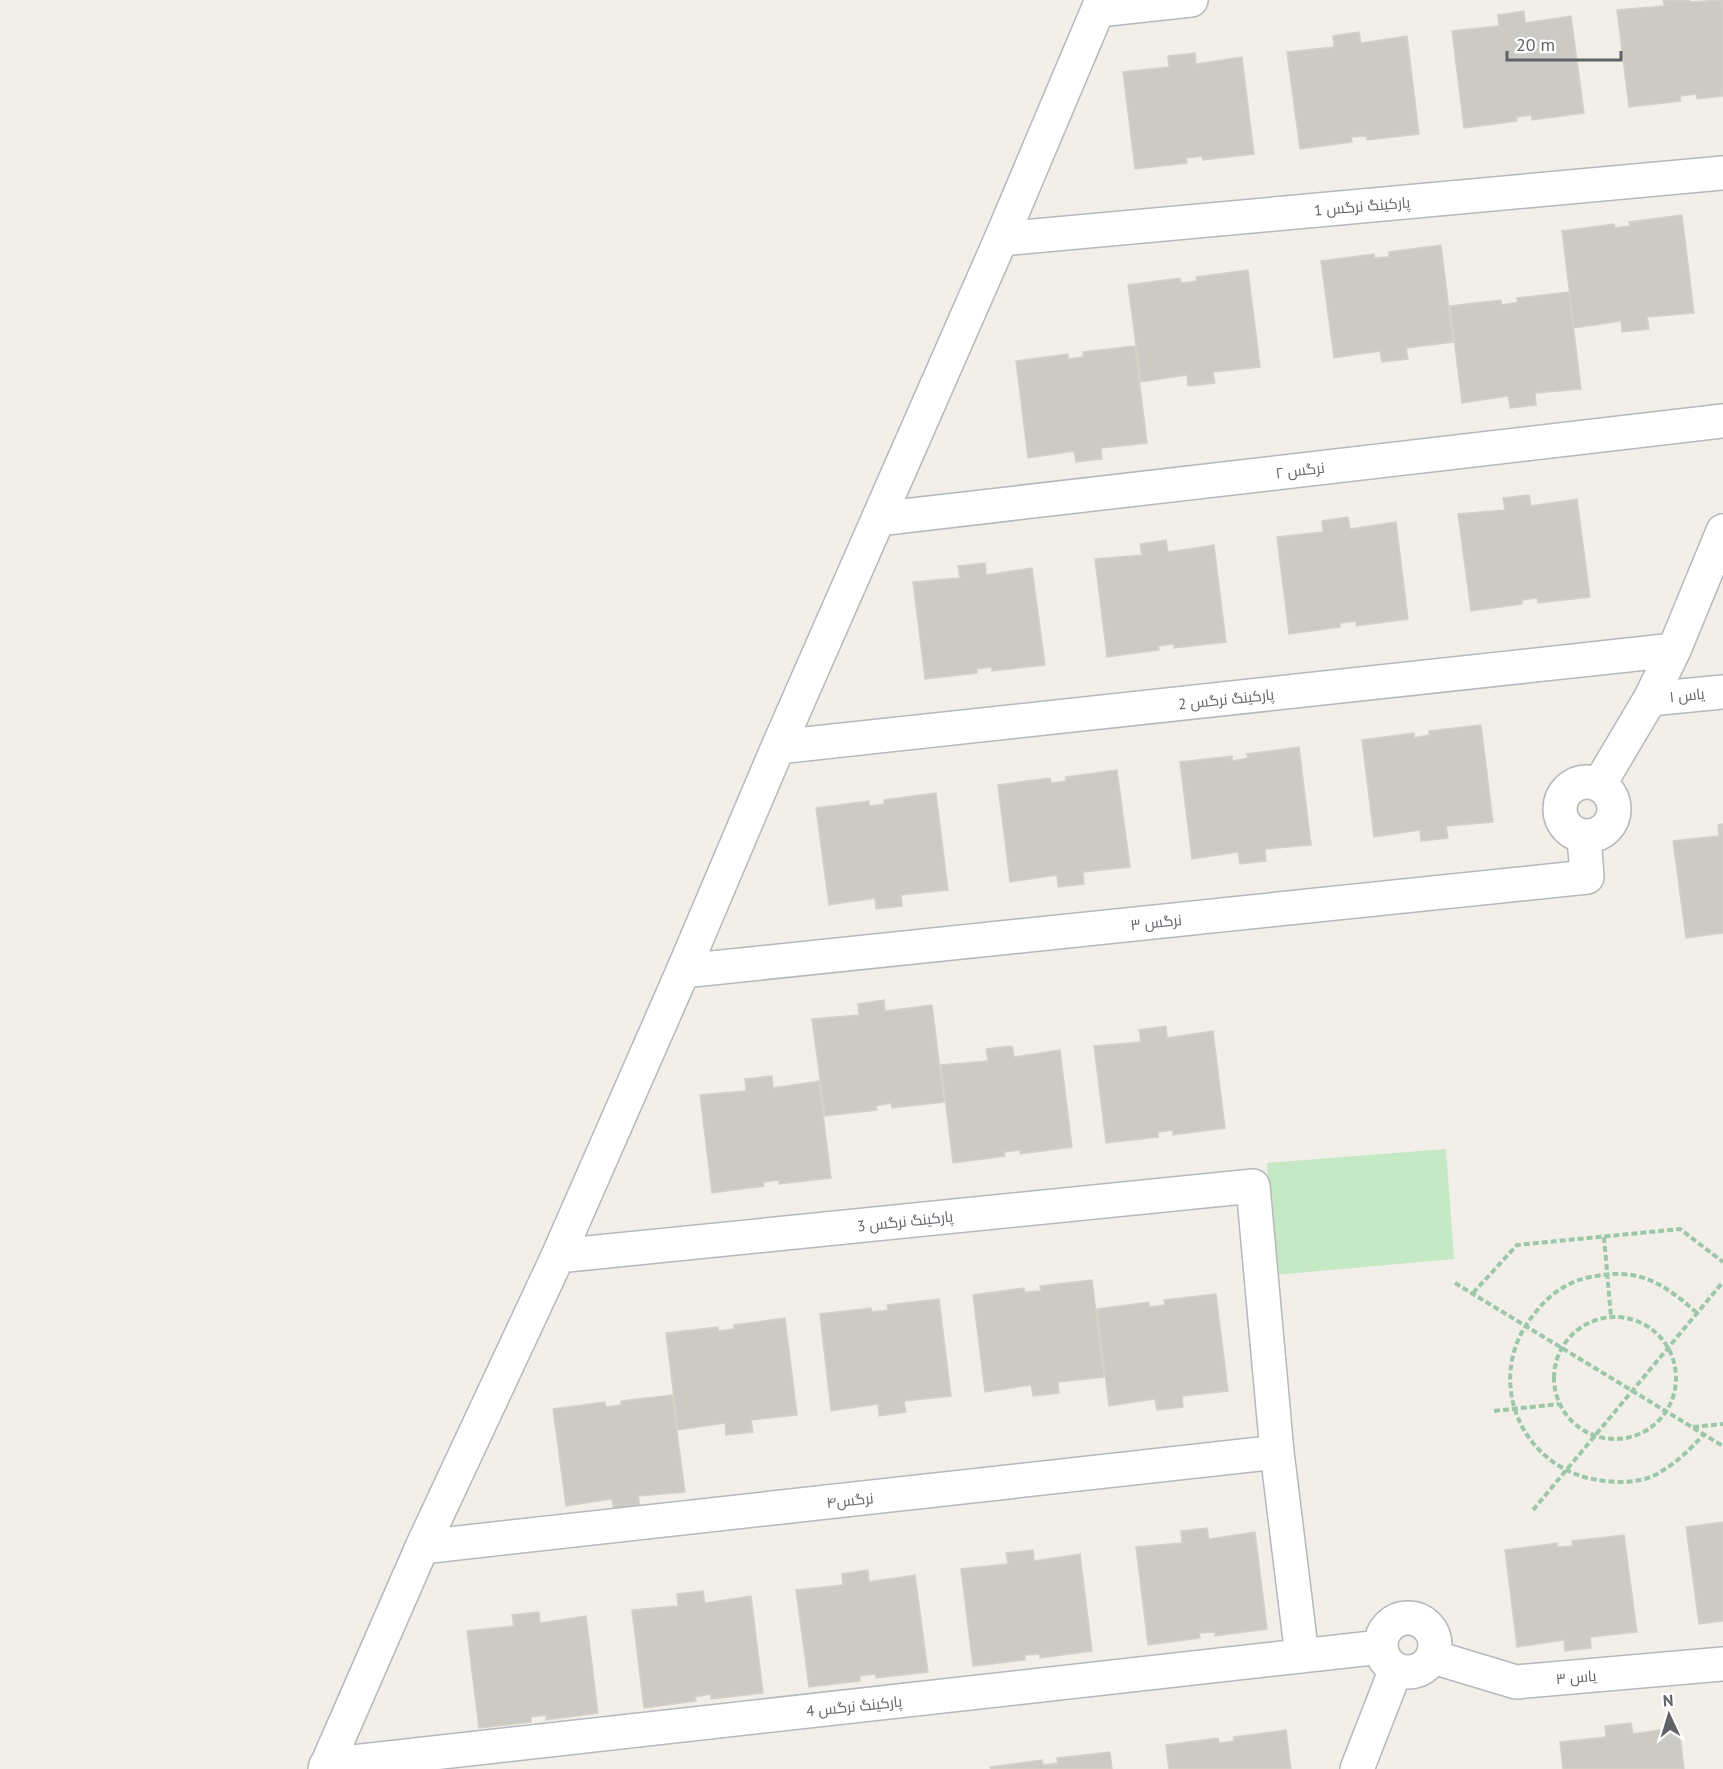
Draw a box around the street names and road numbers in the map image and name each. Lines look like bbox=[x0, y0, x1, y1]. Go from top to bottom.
street label: پارکینگ نرگس 1 bbox=[1313, 192, 1411, 221]
street label: نرگس ۲ bbox=[1274, 458, 1326, 483]
street label: یاس ۱ bbox=[1668, 684, 1706, 707]
street label: پارکینگ نرگس 2 bbox=[1177, 685, 1275, 714]
street label: نرگس ۳ bbox=[1129, 910, 1183, 935]
street label: پارکینگ نرگس 3 bbox=[856, 1207, 954, 1236]
street label: نرگس۴ bbox=[825, 1488, 875, 1513]
street label: یاس ۳ bbox=[1555, 1666, 1597, 1689]
street label: پارکینگ نرگس 4 bbox=[805, 1692, 903, 1721]

